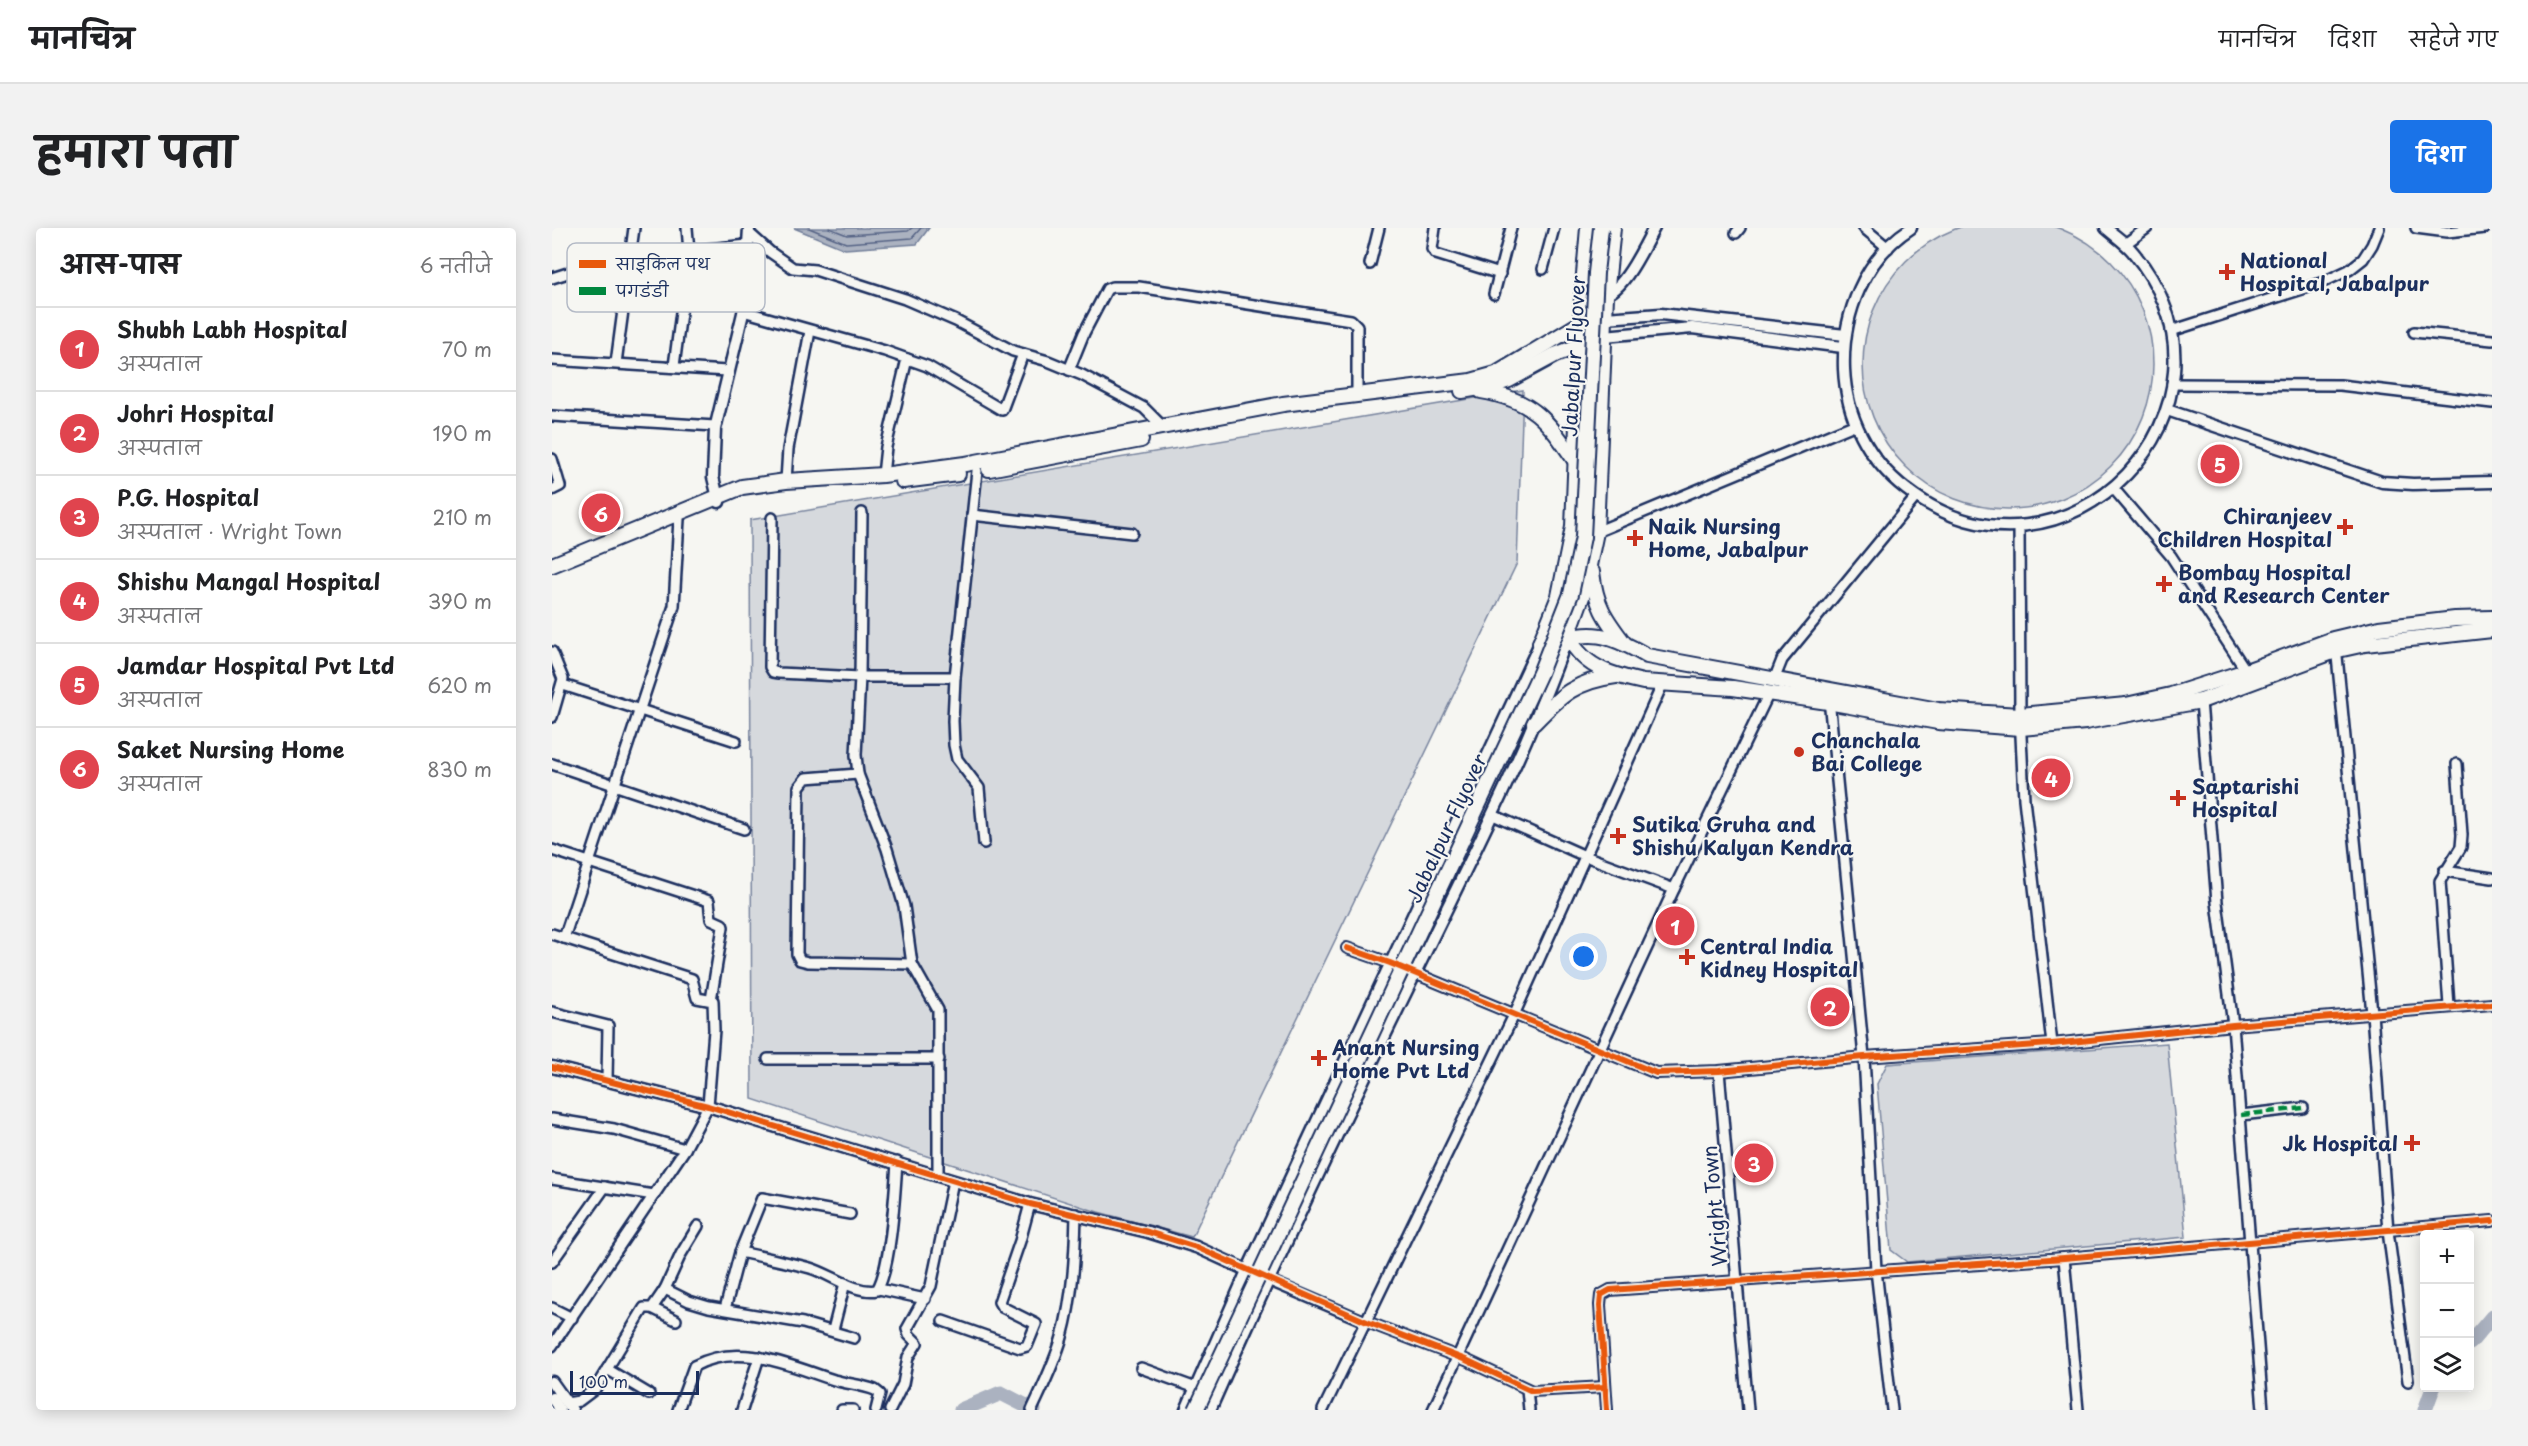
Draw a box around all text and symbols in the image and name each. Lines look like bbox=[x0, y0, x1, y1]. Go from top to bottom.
text: मानचित्र bbox=[30, 16, 134, 59]
text: मानचित्र bbox=[2219, 22, 2296, 54]
text: दिशा bbox=[2329, 22, 2376, 54]
text: सहेजे गए bbox=[2409, 22, 2498, 54]
text: हमारा पता bbox=[36, 118, 236, 181]
button: दिशा bbox=[2390, 120, 2492, 193]
legend bbox=[567, 243, 765, 312]
text: आस-पास bbox=[60, 244, 180, 283]
place label: National Hospital, Jabalpur bbox=[2240, 245, 2430, 298]
text: 6 नतीजे bbox=[420, 250, 492, 280]
text: साइकिल पथ bbox=[615, 251, 711, 275]
marker: National Hospital, Jabalpur bbox=[2218, 263, 2236, 281]
street label: Jabalpur Flyover bbox=[1554, 274, 1592, 437]
text: पगडंडी bbox=[615, 278, 670, 302]
text: Shubh Labh Hospital bbox=[117, 312, 348, 345]
text: 1 bbox=[75, 334, 84, 364]
text: 70 m bbox=[442, 334, 492, 364]
text: अस्पताल bbox=[117, 348, 202, 378]
text: Johri Hospital bbox=[117, 396, 274, 429]
text: 2 bbox=[72, 418, 87, 448]
text: 190 m bbox=[433, 418, 492, 448]
text: अस्पताल bbox=[117, 432, 202, 462]
pin: 5 bbox=[2200, 442, 2240, 486]
text: P.G. Hospital bbox=[117, 480, 259, 513]
pin: 6 bbox=[581, 490, 620, 536]
place label: Chiranjeev Children Hospital bbox=[2157, 501, 2333, 554]
text: 3 bbox=[73, 502, 86, 532]
text: 210 m bbox=[433, 502, 492, 532]
place label: Naik Nursing Home, Jabalpur bbox=[1648, 511, 1809, 564]
text: अस्पताल · Wright Town bbox=[117, 516, 342, 546]
marker: Chiranjeev Children Hospital bbox=[2336, 518, 2354, 536]
marker: Naik Nursing Home, Jabalpur bbox=[1626, 529, 1644, 547]
place label: Bombay Hospital and Research Center bbox=[2178, 557, 2390, 610]
text: Shishu Mangal Hospital bbox=[117, 564, 380, 597]
marker: Bombay Hospital and Research Center bbox=[2155, 575, 2173, 593]
text: 4 bbox=[73, 586, 86, 616]
text: 390 m bbox=[428, 586, 492, 616]
text: अस्पताल bbox=[117, 600, 202, 630]
text: Jamdar Hospital Pvt Ltd bbox=[117, 648, 394, 681]
text: 5 bbox=[73, 670, 86, 700]
text: 620 m bbox=[428, 670, 492, 700]
text: अस्पताल bbox=[117, 684, 202, 714]
place label: Chanchala Bai College bbox=[1811, 725, 1922, 778]
text: Saket Nursing Home bbox=[117, 732, 344, 765]
marker: Chanchala Bai College bbox=[1792, 745, 1806, 759]
street label: Jabalpur Flyover bbox=[1398, 748, 1494, 907]
text: 6 bbox=[72, 754, 87, 784]
text: 830 m bbox=[427, 754, 492, 784]
pin: 4 bbox=[2032, 756, 2070, 800]
text: अस्पताल bbox=[117, 768, 202, 798]
place label: Saptarishi Hospital bbox=[2192, 771, 2299, 824]
marker: Saptarishi Hospital bbox=[2169, 789, 2187, 807]
place label: Sutika Gruha and Shishu Kalyan Kendra bbox=[1632, 809, 1854, 862]
marker: Sutika Gruha and Shishu Kalyan Kendra bbox=[1609, 827, 1627, 845]
pin: 1 bbox=[1656, 904, 1694, 948]
place label: Central India Kidney Hospital bbox=[1700, 931, 1858, 984]
your location bbox=[1569, 942, 1598, 971]
marker: Central India Kidney Hospital bbox=[1678, 948, 1696, 966]
pin: 2 bbox=[1810, 984, 1850, 1030]
place label: Anant Nursing Home Pvt Ltd bbox=[1331, 1032, 1479, 1085]
marker: Anant Nursing Home Pvt Ltd bbox=[1310, 1049, 1328, 1067]
place label: Jk Hospital bbox=[2282, 1128, 2398, 1158]
marker: Jk Hospital bbox=[2403, 1134, 2421, 1152]
pin: 3 bbox=[1734, 1140, 1774, 1186]
street label: Wright Town bbox=[1694, 1144, 1734, 1268]
map controls bbox=[2420, 1230, 2474, 1392]
button: + bbox=[2420, 1230, 2474, 1284]
button: − bbox=[2420, 1284, 2474, 1338]
button: layers bbox=[2420, 1338, 2474, 1392]
scale bar bbox=[570, 1368, 699, 1396]
text: 100 m bbox=[579, 1369, 628, 1393]

